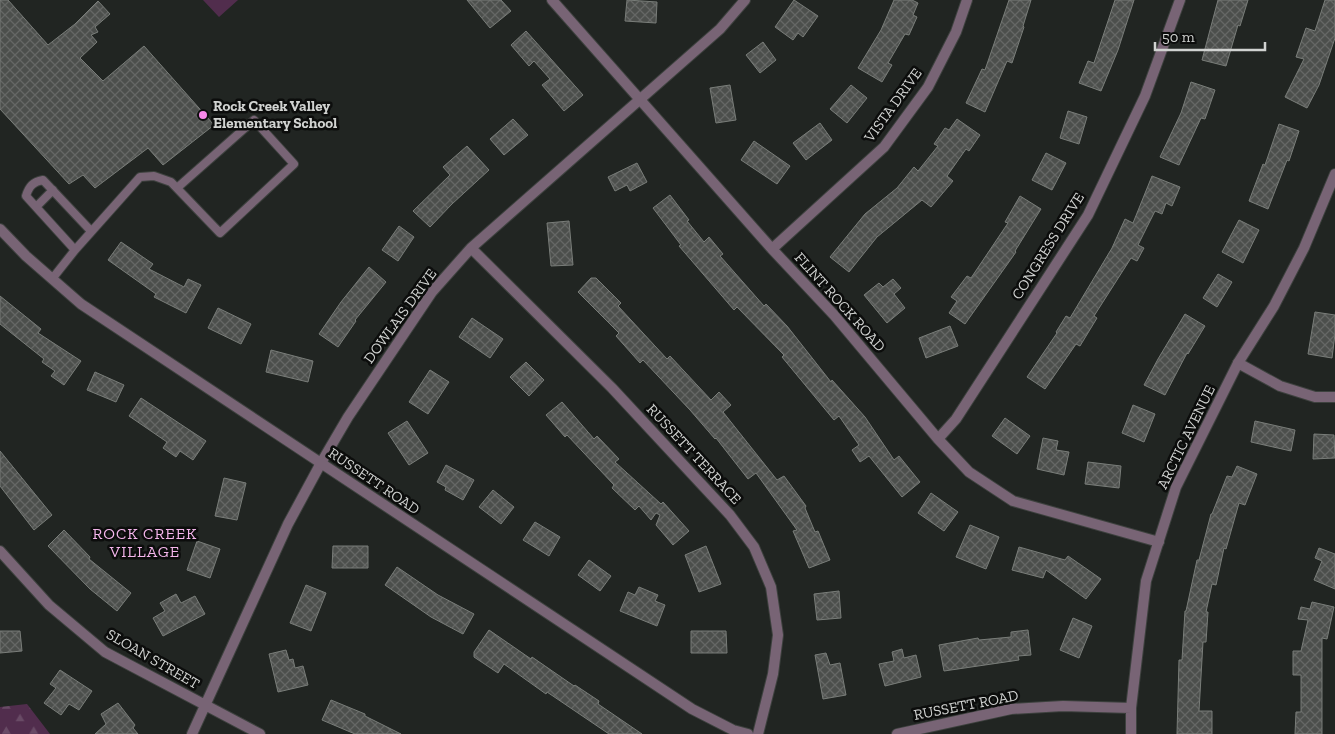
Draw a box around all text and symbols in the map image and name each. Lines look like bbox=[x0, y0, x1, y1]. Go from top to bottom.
scale bar bbox=[1155, 20, 1265, 52]
text: 50 m bbox=[1162, 28, 1195, 46]
street label: VISTA DRIVE bbox=[860, 65, 926, 146]
place label: Rock Creek Valley Elementary School bbox=[213, 97, 337, 132]
marker: Rock Creek Valley Elementary School bbox=[197, 109, 209, 121]
street label: CONGRESS DRIVE bbox=[1008, 189, 1088, 303]
street label: FLINT ROCK ROAD bbox=[791, 249, 889, 355]
street label: DOWLAIS DRIVE bbox=[360, 265, 440, 367]
street label: ARCTIC AVENUE bbox=[1153, 382, 1219, 492]
street label: RUSSETT TERRACE bbox=[643, 400, 745, 508]
street label: RUSSETT ROAD bbox=[325, 444, 423, 518]
district label: ROCK CREEK VILLAGE bbox=[93, 524, 197, 561]
street label: SLOAN STREET bbox=[103, 625, 203, 693]
street label: RUSSETT ROAD bbox=[912, 686, 1020, 724]

